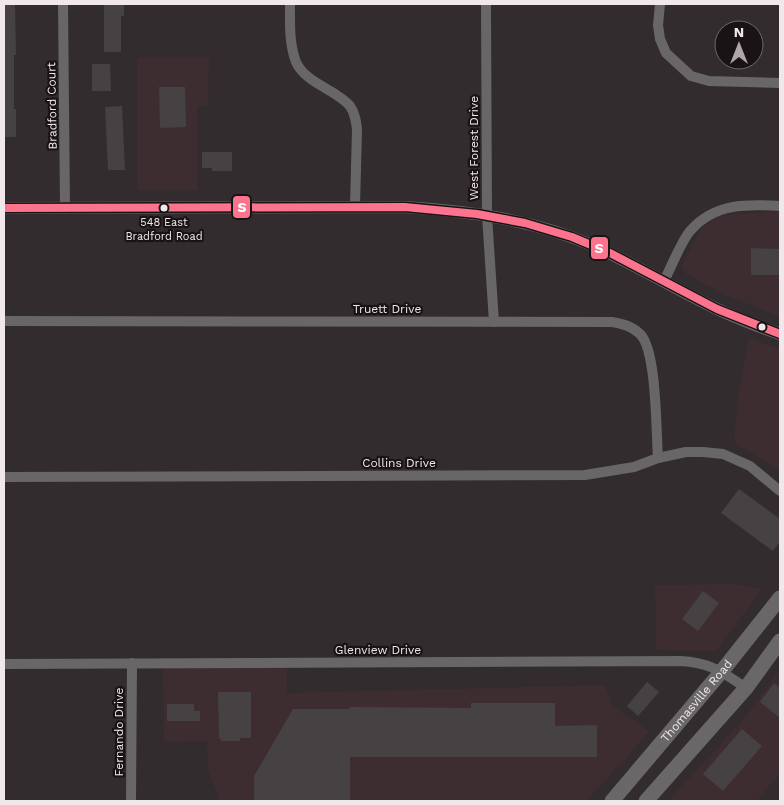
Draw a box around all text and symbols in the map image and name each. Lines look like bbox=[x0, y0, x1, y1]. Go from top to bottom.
north arrow bbox=[714, 20, 764, 70]
text: N bbox=[734, 24, 744, 40]
street label: Bradford Court bbox=[44, 62, 60, 150]
street label: West Forest Drive bbox=[467, 96, 481, 200]
line badge: S bbox=[232, 195, 251, 219]
text: S bbox=[237, 199, 247, 215]
marker: 548 East Bradford Road bbox=[159, 203, 169, 213]
place label: 548 East Bradford Road bbox=[125, 216, 203, 243]
line badge: S bbox=[590, 236, 609, 260]
text: S bbox=[594, 240, 604, 256]
street label: Truett Drive bbox=[353, 302, 421, 316]
unlabelled marker bbox=[757, 322, 767, 332]
street label: Collins Drive bbox=[362, 456, 436, 470]
street label: Glenview Drive bbox=[335, 643, 421, 657]
street label: Thomasville Road bbox=[658, 657, 735, 745]
street label: Fernando Drive bbox=[112, 688, 126, 776]

